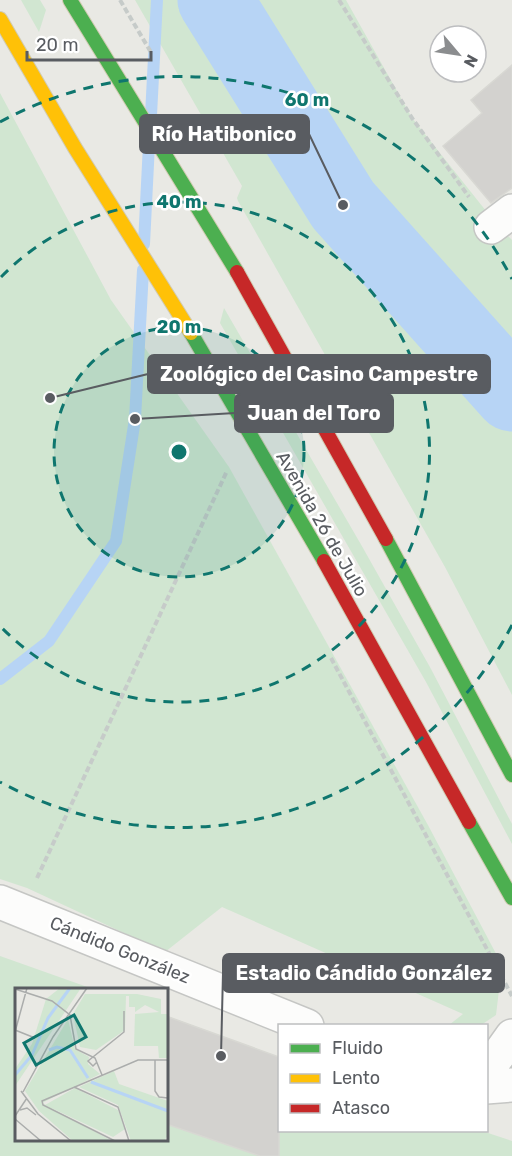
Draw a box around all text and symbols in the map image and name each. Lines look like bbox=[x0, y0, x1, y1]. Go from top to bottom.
scale bar bbox=[27, 24, 152, 62]
north arrow bbox=[428, 24, 488, 84]
text: 20 m bbox=[36, 34, 78, 56]
text: N bbox=[460, 51, 482, 71]
text: 60 m bbox=[285, 89, 329, 111]
callout: Río Hatibonico bbox=[140, 115, 309, 153]
text: Río Hatibonico bbox=[151, 122, 297, 146]
text: 40 m bbox=[157, 191, 201, 213]
text: 20 m bbox=[157, 316, 201, 338]
callout: Zoológico del Casino Campestre bbox=[148, 355, 490, 393]
text: Zoológico del Casino Campestre bbox=[160, 362, 478, 386]
callout: Juan del Toro bbox=[235, 394, 393, 432]
text: Juan del Toro bbox=[247, 401, 381, 425]
centre of rings bbox=[169, 442, 189, 462]
street label: Avenida 26 de Julio bbox=[272, 448, 372, 600]
street label: Cándido González bbox=[47, 912, 193, 988]
callout: Estadio Cándido González bbox=[223, 954, 504, 992]
text: Estadio Cándido González bbox=[236, 961, 492, 985]
inset map bbox=[15, 988, 168, 1141]
legend bbox=[278, 1024, 488, 1132]
text: Fluido bbox=[332, 1037, 383, 1059]
text: Lento bbox=[332, 1067, 380, 1089]
text: Atasco bbox=[332, 1097, 390, 1119]

